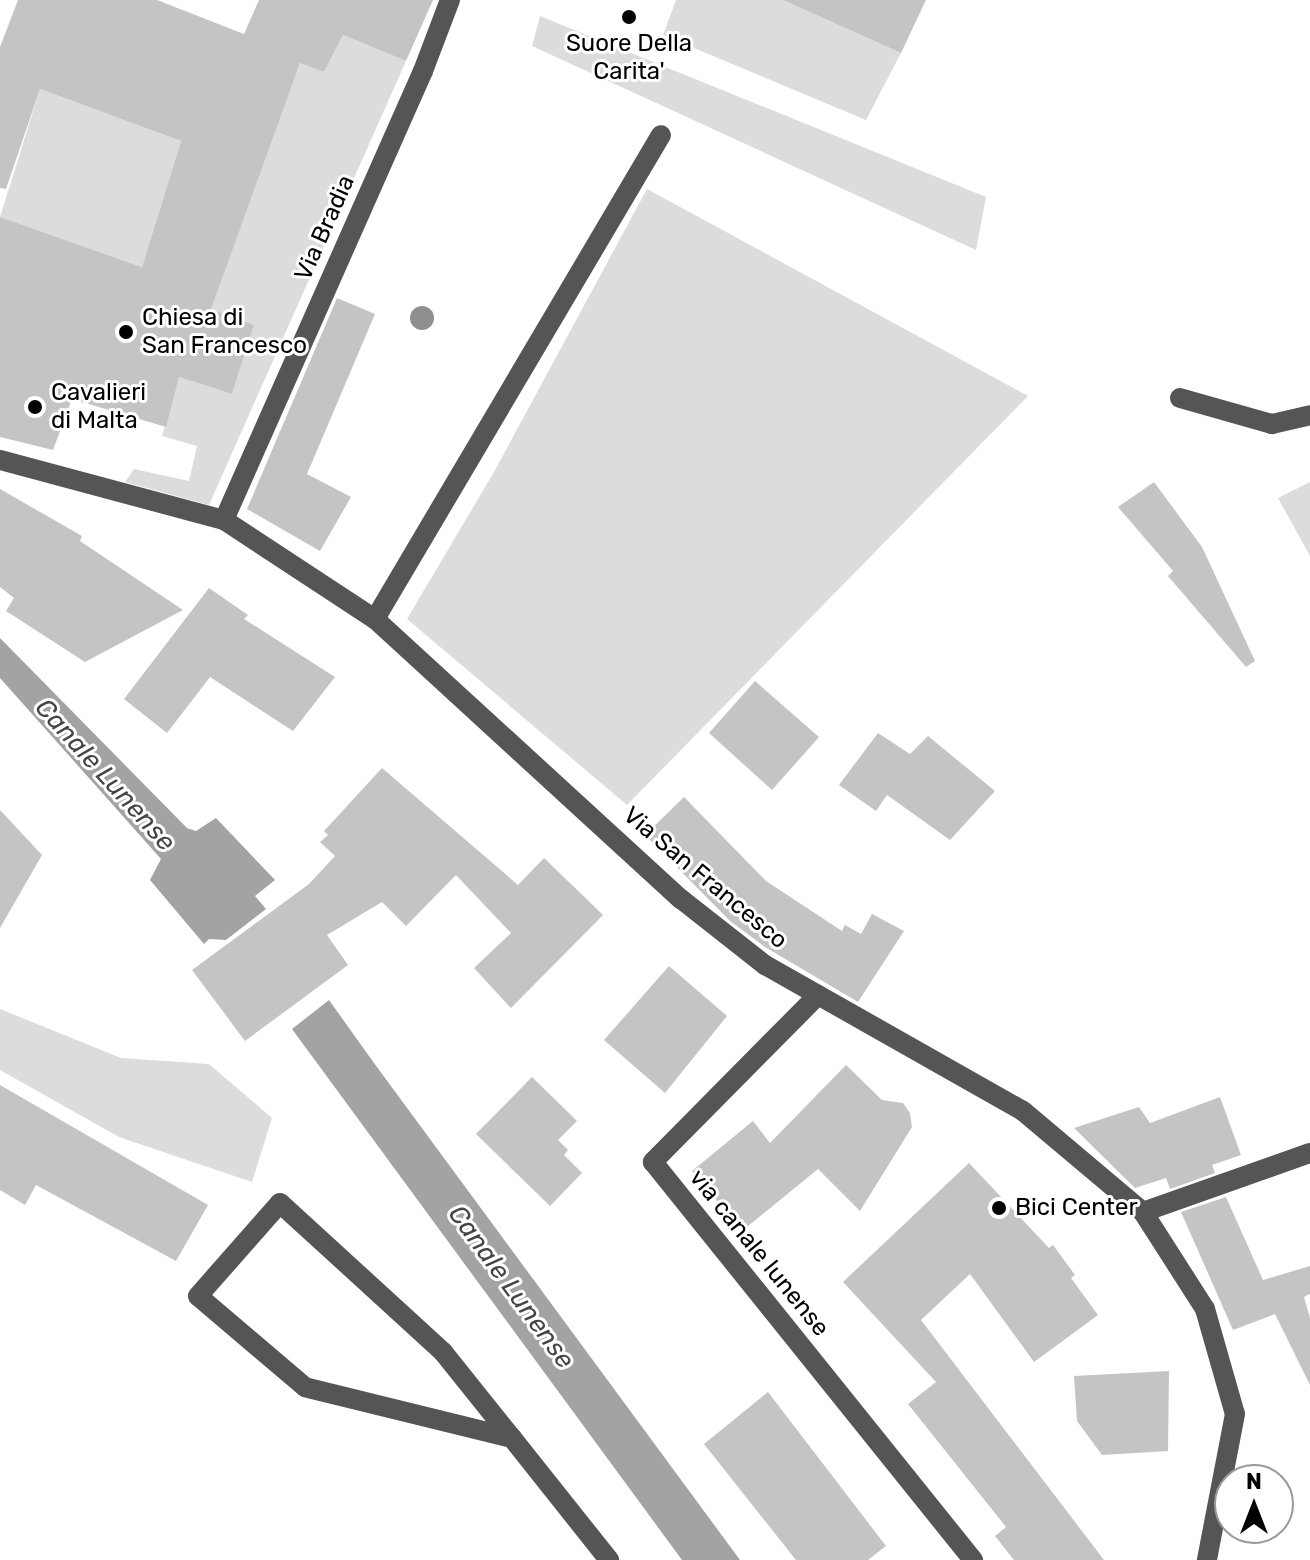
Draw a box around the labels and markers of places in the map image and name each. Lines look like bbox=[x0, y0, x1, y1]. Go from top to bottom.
marker: Suore Della Carita' bbox=[620, 8, 638, 26]
place label: Suore Della Carita' bbox=[566, 30, 692, 86]
place label: Chiesa di San Francesco bbox=[142, 304, 307, 360]
marker: Chiesa di San Francesco bbox=[117, 323, 135, 341]
place label: Cavalieri di Malta bbox=[51, 379, 146, 435]
marker: Cavalieri di Malta bbox=[26, 398, 44, 416]
place label: Bici Center bbox=[1015, 1194, 1138, 1222]
marker: Bici Center bbox=[990, 1199, 1008, 1217]

